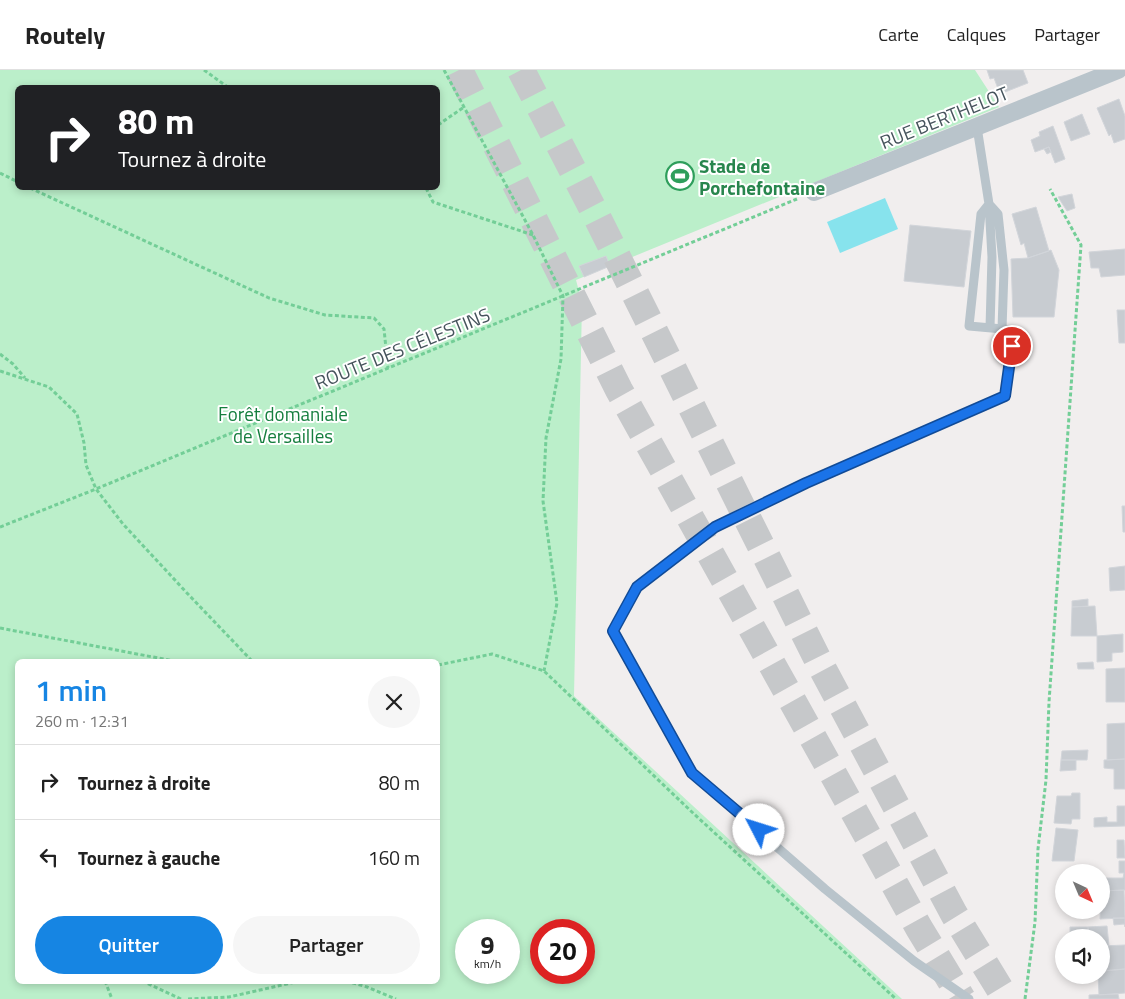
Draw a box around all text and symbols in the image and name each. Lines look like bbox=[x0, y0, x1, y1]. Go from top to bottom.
text: Routely bbox=[25, 17, 105, 53]
text: Carte bbox=[878, 21, 919, 48]
text: Calques bbox=[947, 21, 1006, 48]
text: Partager bbox=[1034, 21, 1100, 48]
street label: RUE BERTHELOT bbox=[875, 78, 1013, 156]
text: 80 m bbox=[118, 94, 194, 148]
icon: right bbox=[35, 105, 100, 170]
text: Tournez à droite bbox=[118, 142, 266, 176]
place label: Stade de Porchefontaine bbox=[699, 151, 825, 202]
sports icon: Stade de Porchefontaine bbox=[665, 161, 695, 191]
street label: ROUTE DES CÉLESTINS bbox=[310, 300, 494, 396]
pin bbox=[991, 325, 1033, 367]
icon: arrive bbox=[998, 332, 1026, 360]
park label: Forêt domaniale de Versailles bbox=[218, 399, 348, 450]
text: 1 min bbox=[35, 667, 107, 713]
button: close bbox=[368, 676, 420, 728]
text: 260 m · 12:31 bbox=[35, 709, 129, 733]
icon: right bbox=[35, 768, 63, 796]
text: Tournez à droite bbox=[78, 768, 210, 797]
text: 80 m bbox=[379, 768, 420, 797]
position arrow bbox=[732, 803, 784, 855]
icon: left bbox=[35, 843, 63, 871]
text: Tournez à gauche bbox=[78, 843, 220, 872]
text: 160 m bbox=[368, 843, 420, 872]
north arrow bbox=[1055, 864, 1110, 919]
map controls bbox=[1055, 864, 1110, 984]
button: Quitter bbox=[35, 916, 223, 974]
button: Partager bbox=[233, 916, 420, 974]
speed limit sign: 20 bbox=[530, 919, 595, 984]
text: 9 bbox=[480, 926, 495, 964]
button: sound bbox=[1055, 929, 1110, 984]
text: km/h bbox=[474, 954, 501, 973]

